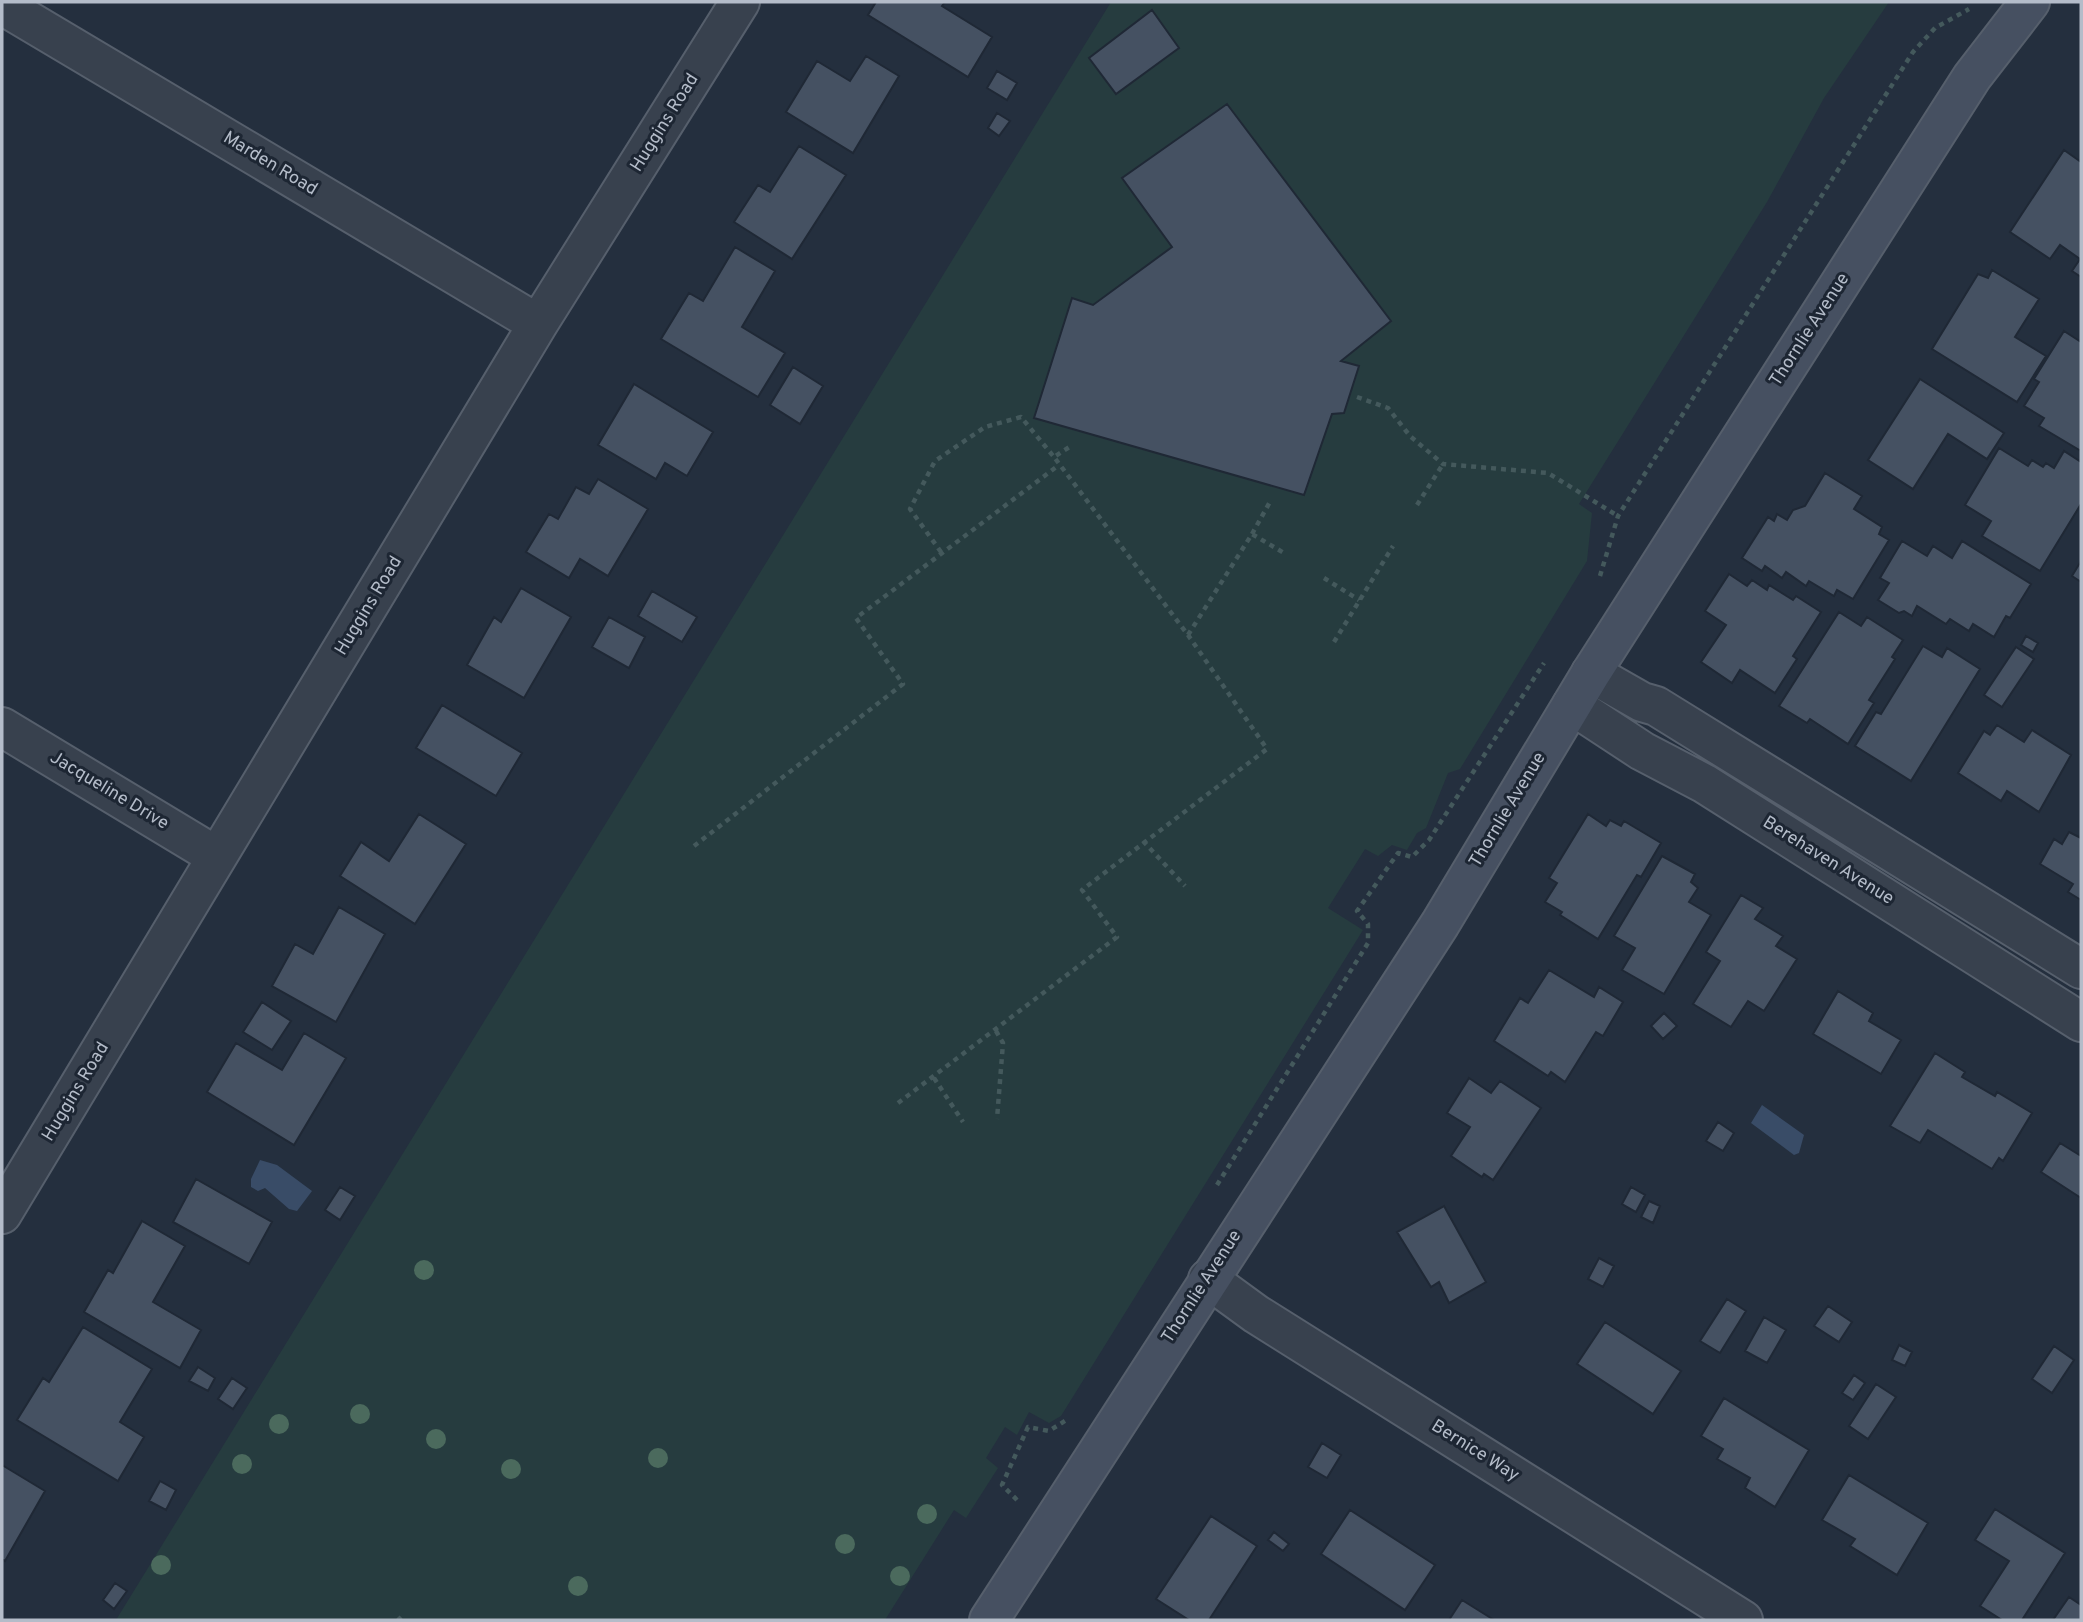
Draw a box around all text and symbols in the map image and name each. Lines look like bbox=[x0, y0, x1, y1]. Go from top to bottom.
street label: Huggins Road bbox=[626, 69, 704, 177]
street label: Marden Road bbox=[219, 127, 321, 201]
street label: Thornlie Avenue bbox=[1765, 269, 1855, 391]
street label: Huggins Road bbox=[330, 552, 408, 660]
street label: Jacqueline Drive bbox=[45, 746, 173, 836]
street label: Thornlie Avenue bbox=[1465, 748, 1551, 872]
street label: Berehaven Avenue bbox=[1758, 811, 1898, 911]
street label: Huggins Road bbox=[37, 1038, 115, 1146]
street label: Thornlie Avenue bbox=[1157, 1226, 1247, 1348]
street label: Bernice Way bbox=[1427, 1415, 1523, 1487]

